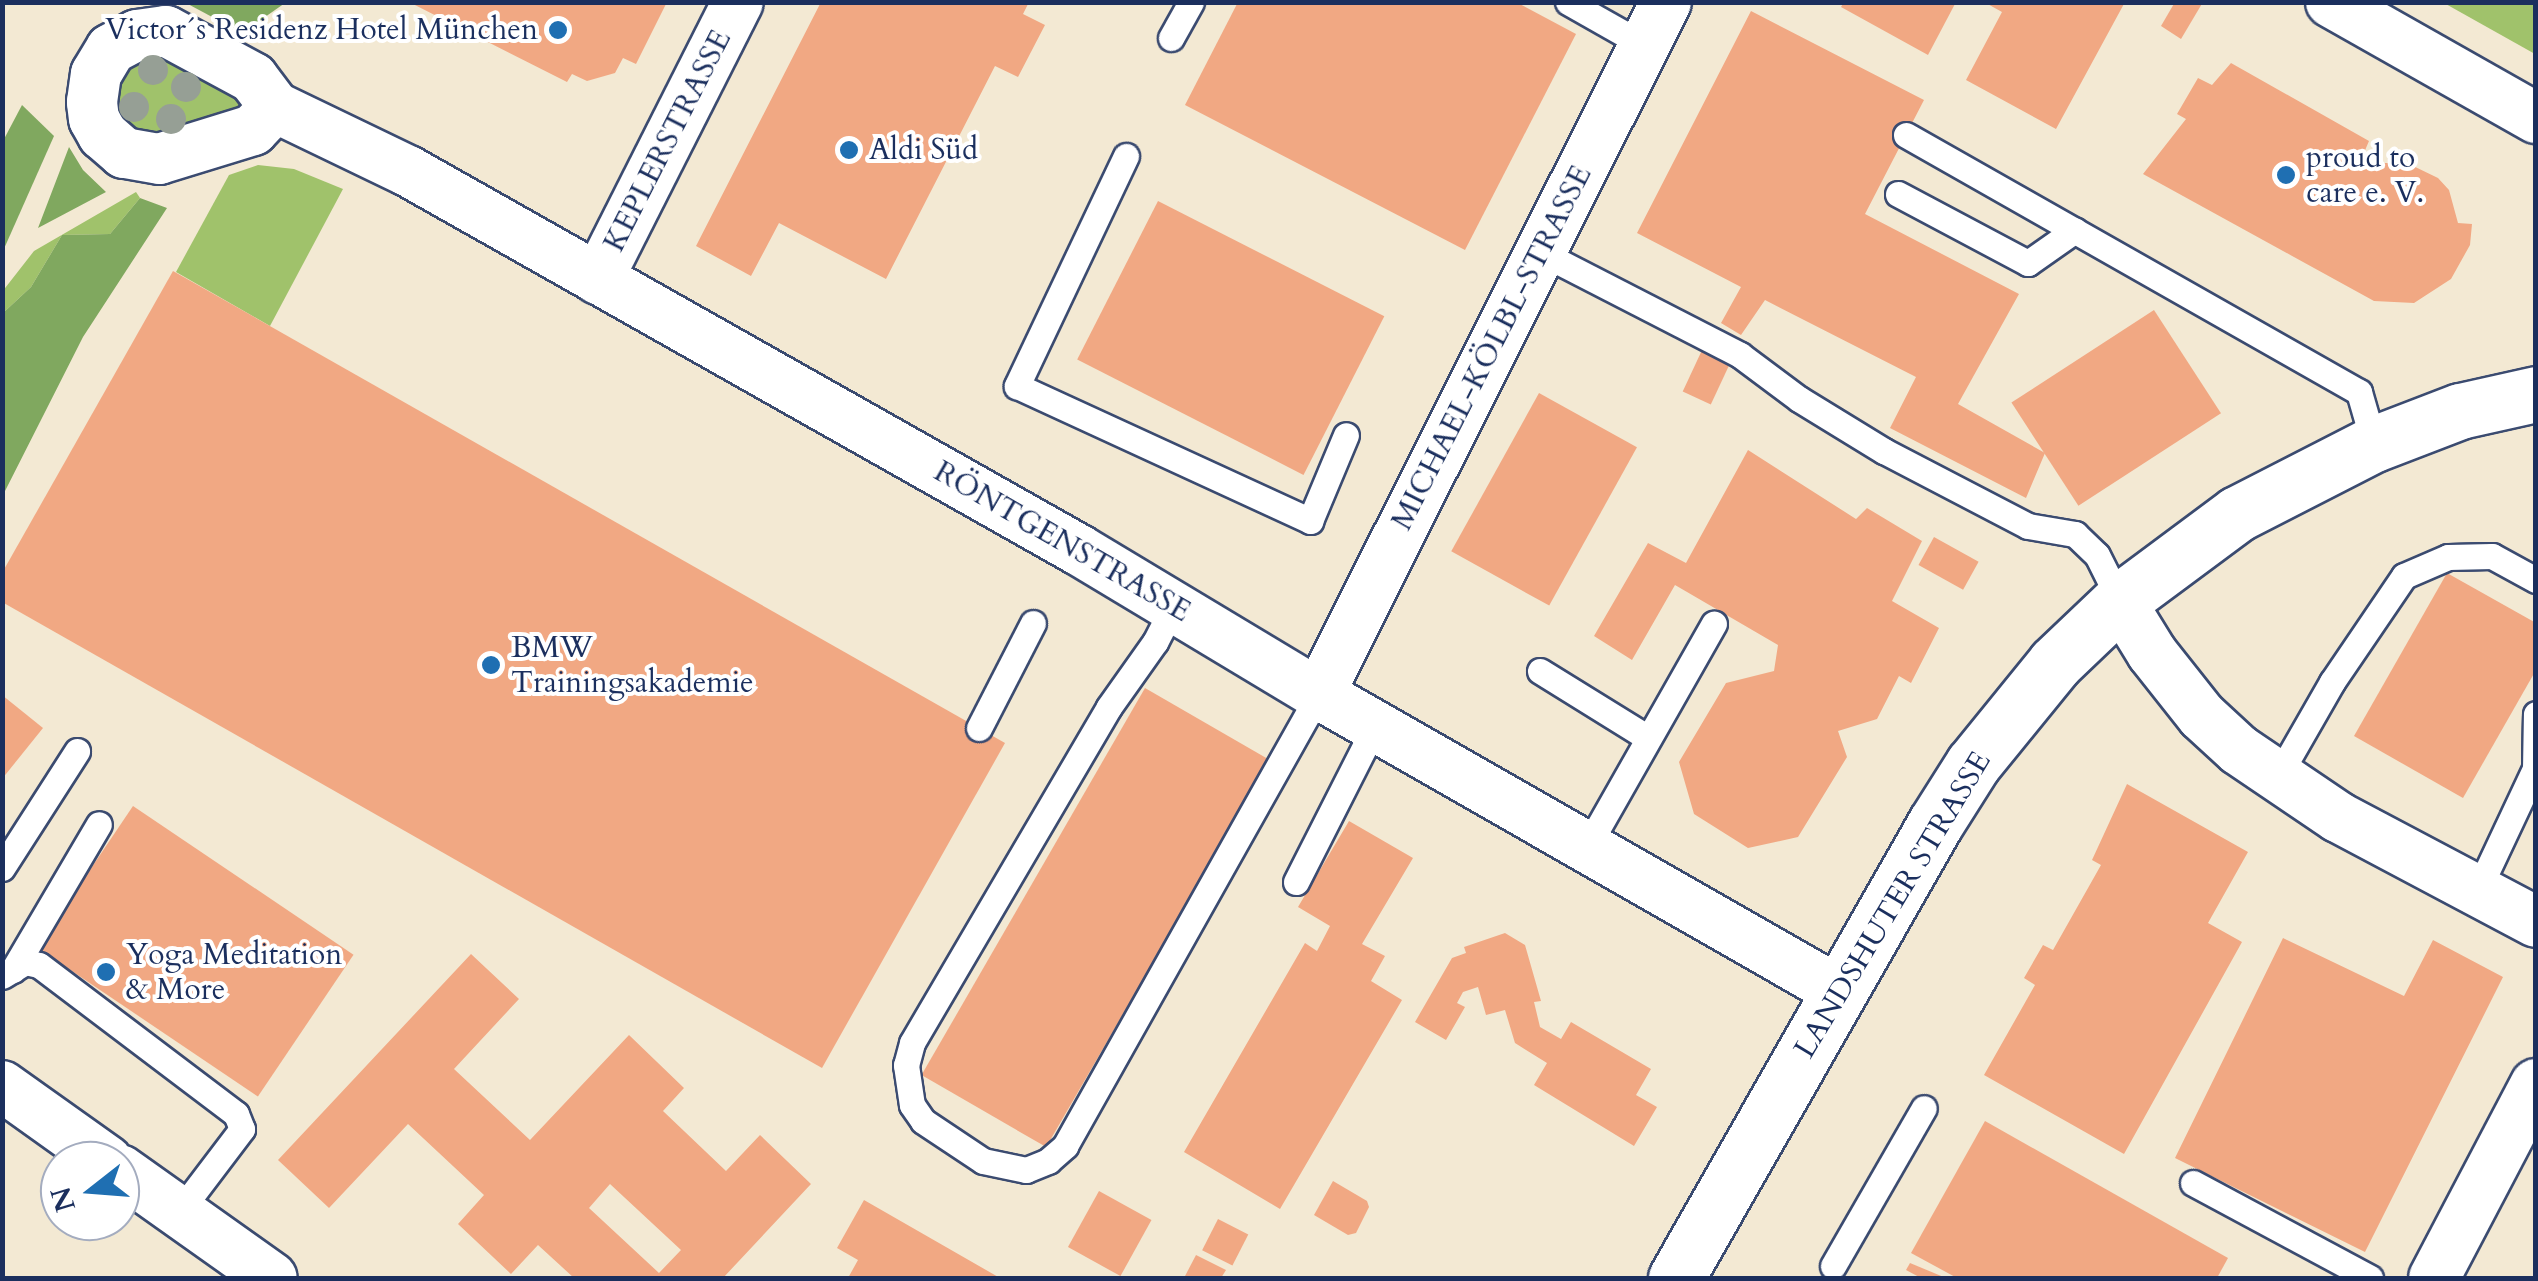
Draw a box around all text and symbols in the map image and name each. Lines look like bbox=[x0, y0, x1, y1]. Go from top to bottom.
place label: Victor´s Residenz Hotel München bbox=[105, 12, 538, 48]
marker: Victor´s Residenz Hotel München bbox=[547, 19, 569, 41]
street label: KEPLERSTRASSE bbox=[597, 24, 739, 258]
place label: Aldi Süd bbox=[869, 132, 978, 168]
marker: Aldi Süd bbox=[838, 139, 860, 161]
place label: proud to care e. V. bbox=[2306, 140, 2424, 210]
street label: MICHAEL-KÖLBL-STRASSE bbox=[1384, 160, 1600, 536]
marker: proud to care e. V. bbox=[2275, 164, 2297, 186]
street label: RÖNTGENSTRASSE bbox=[927, 454, 1197, 630]
place label: BMW Trainingsakademie bbox=[511, 630, 754, 700]
marker: BMW Trainingsakademie bbox=[480, 654, 502, 676]
street label: LANDSHUTER STRASSE bbox=[1787, 745, 1999, 1065]
place label: Yoga Meditation & More bbox=[126, 937, 342, 1008]
marker: Yoga Meditation & More bbox=[95, 961, 117, 983]
north arrow bbox=[40, 1141, 140, 1241]
text: N bbox=[42, 1182, 85, 1216]

